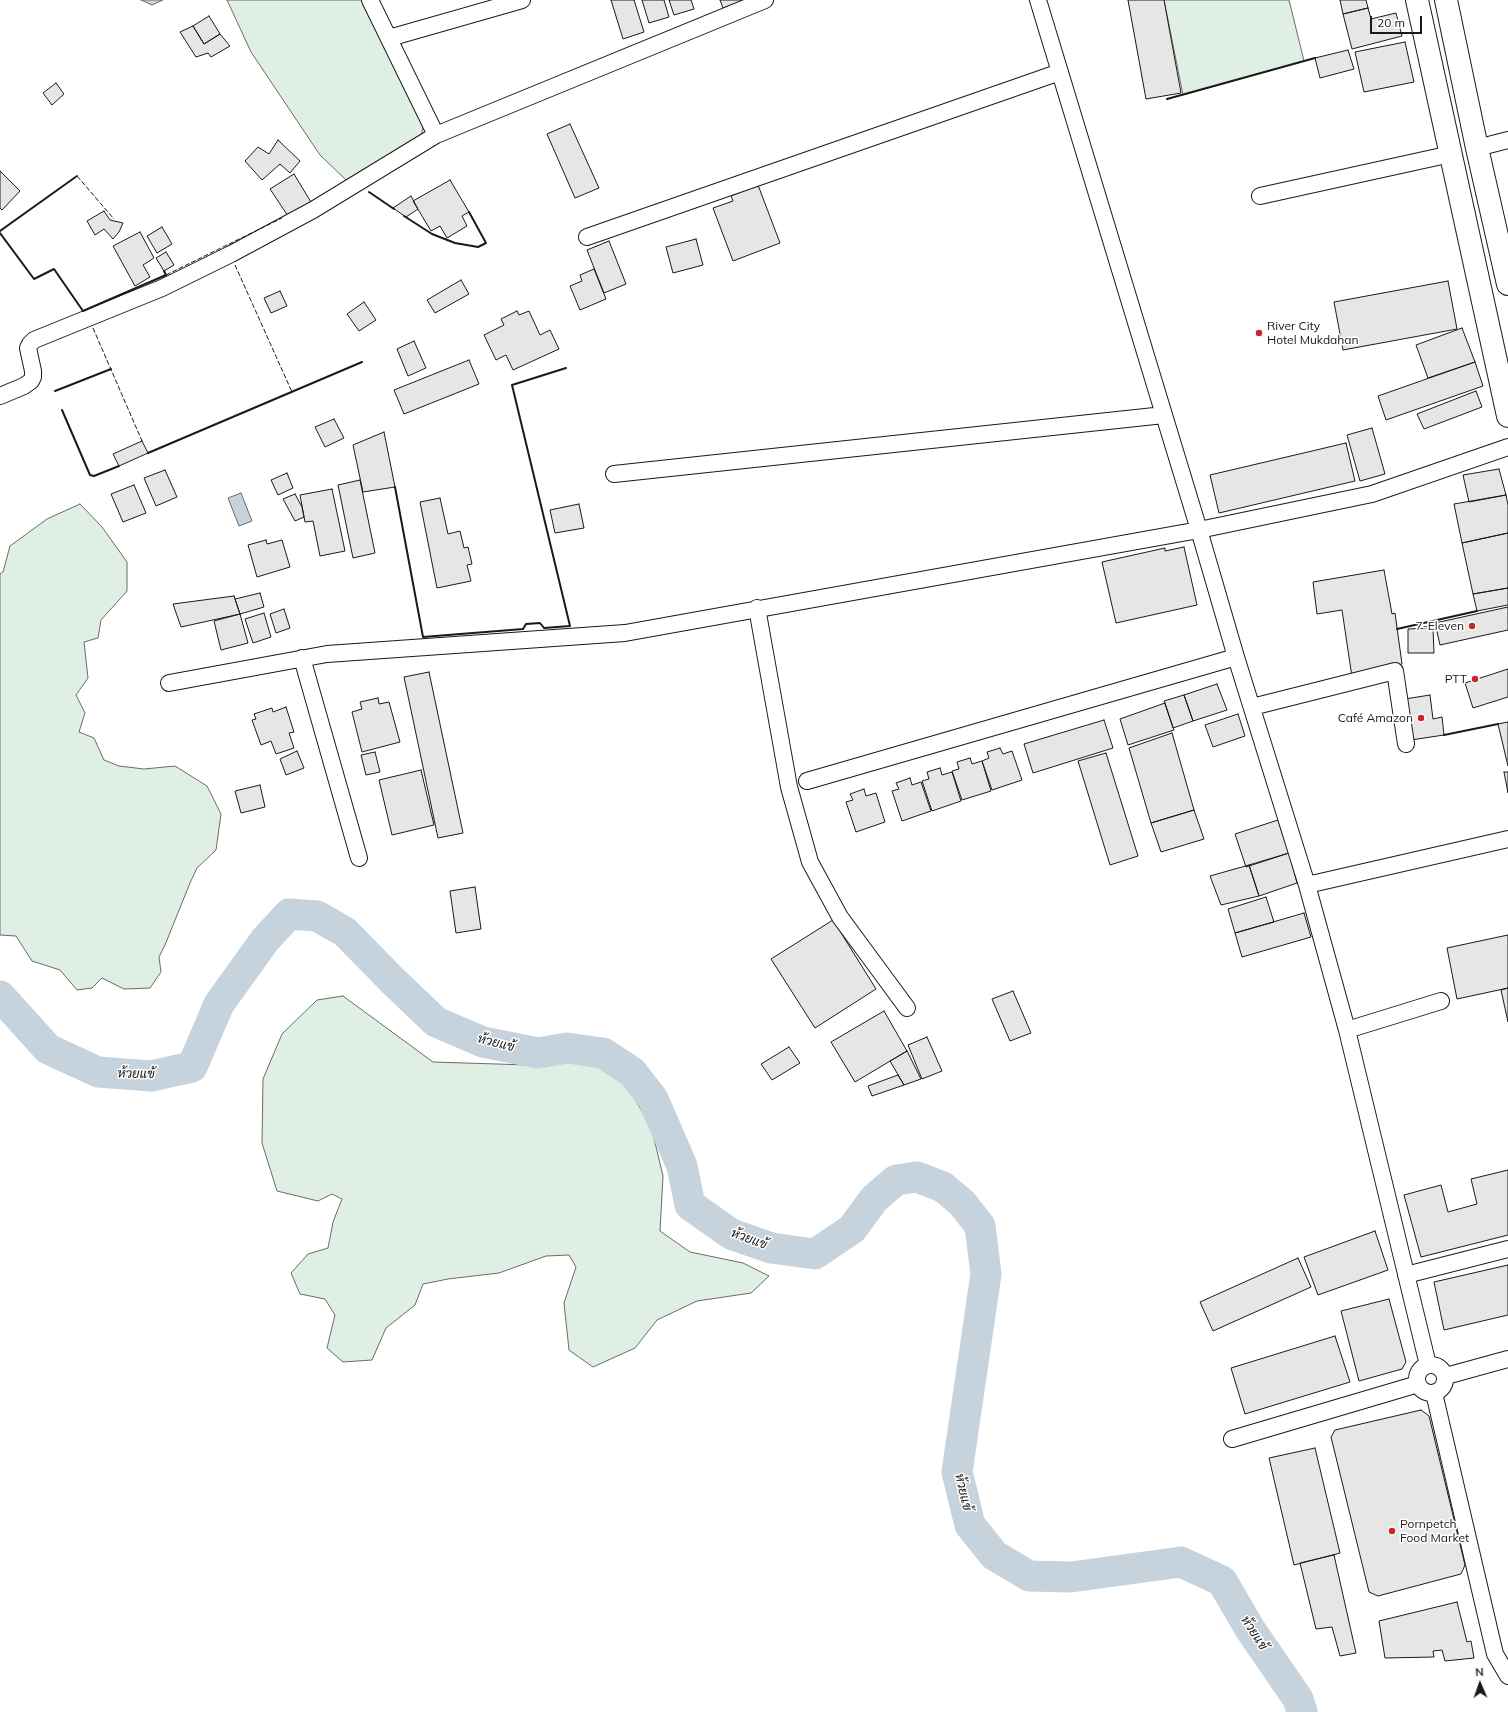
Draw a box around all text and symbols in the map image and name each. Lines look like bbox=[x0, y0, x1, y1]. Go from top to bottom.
scale bar bbox=[1372, 8, 1424, 34]
text: 20 m bbox=[1377, 15, 1405, 30]
place label: River City Hotel Mukdahan bbox=[1267, 319, 1359, 347]
marker: River City Hotel Mukdahan bbox=[1254, 328, 1264, 338]
place label: 7-Eleven bbox=[1415, 619, 1464, 633]
marker: 7-Eleven bbox=[1467, 621, 1477, 631]
place label: PTT bbox=[1445, 672, 1467, 686]
marker: PTT bbox=[1470, 674, 1480, 684]
place label: Café Amazon bbox=[1338, 711, 1413, 725]
marker: Café Amazon bbox=[1416, 713, 1426, 723]
water label: ห้วยแข้ bbox=[476, 1031, 516, 1055]
water label: ห้วยแข้ bbox=[117, 1066, 155, 1082]
water label: ห้วยแข้ bbox=[729, 1225, 769, 1253]
water label: ห้วยแข้ bbox=[951, 1472, 975, 1512]
place label: Pornpetch Food Market bbox=[1400, 1517, 1469, 1545]
marker: Pornpetch Food Market bbox=[1387, 1526, 1397, 1536]
water label: ห้วยแข้ bbox=[1237, 1613, 1271, 1653]
north arrow bbox=[1460, 1664, 1500, 1704]
text: N bbox=[1475, 1665, 1484, 1679]

